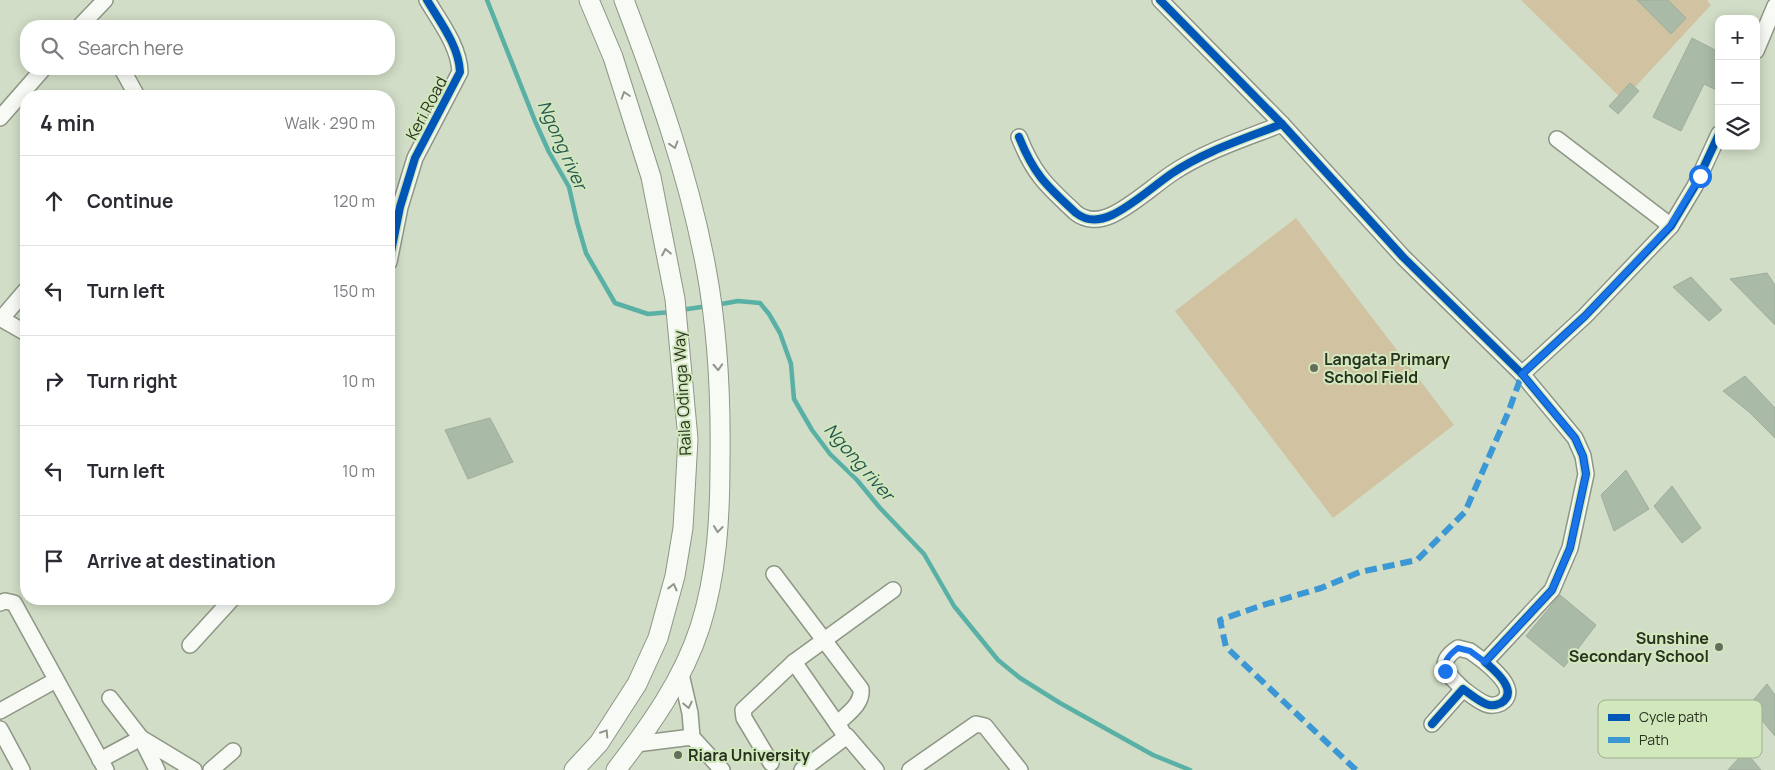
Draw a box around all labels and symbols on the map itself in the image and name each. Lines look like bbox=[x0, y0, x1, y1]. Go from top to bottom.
street label: Keri Road bbox=[400, 72, 452, 144]
one-way arrow bbox=[620, 91, 630, 99]
water label: Ngong river bbox=[533, 96, 594, 195]
one-way arrow bbox=[668, 141, 678, 149]
route start bbox=[1689, 165, 1712, 188]
one-way arrow bbox=[661, 247, 672, 256]
street label: Raila Odinga Way bbox=[668, 329, 696, 456]
place label: Langata Primary School Field bbox=[1324, 348, 1450, 388]
marker: Langata Primary School Field bbox=[1308, 362, 1320, 374]
one-way arrow bbox=[713, 363, 724, 371]
water label: Ngong river bbox=[820, 418, 902, 507]
one-way arrow bbox=[713, 526, 724, 534]
one-way arrow bbox=[667, 582, 678, 591]
place label: Sunshine Secondary School bbox=[1569, 627, 1709, 667]
marker: Sunshine Secondary School bbox=[1713, 641, 1725, 653]
route end bbox=[1434, 660, 1457, 683]
legend bbox=[1598, 700, 1762, 758]
one-way arrow bbox=[682, 701, 693, 710]
text: Cycle path bbox=[1639, 707, 1708, 726]
one-way arrow bbox=[599, 730, 609, 739]
text: Path bbox=[1639, 730, 1669, 749]
place label: Riara University bbox=[688, 744, 810, 766]
marker: Riara University bbox=[672, 749, 684, 761]

